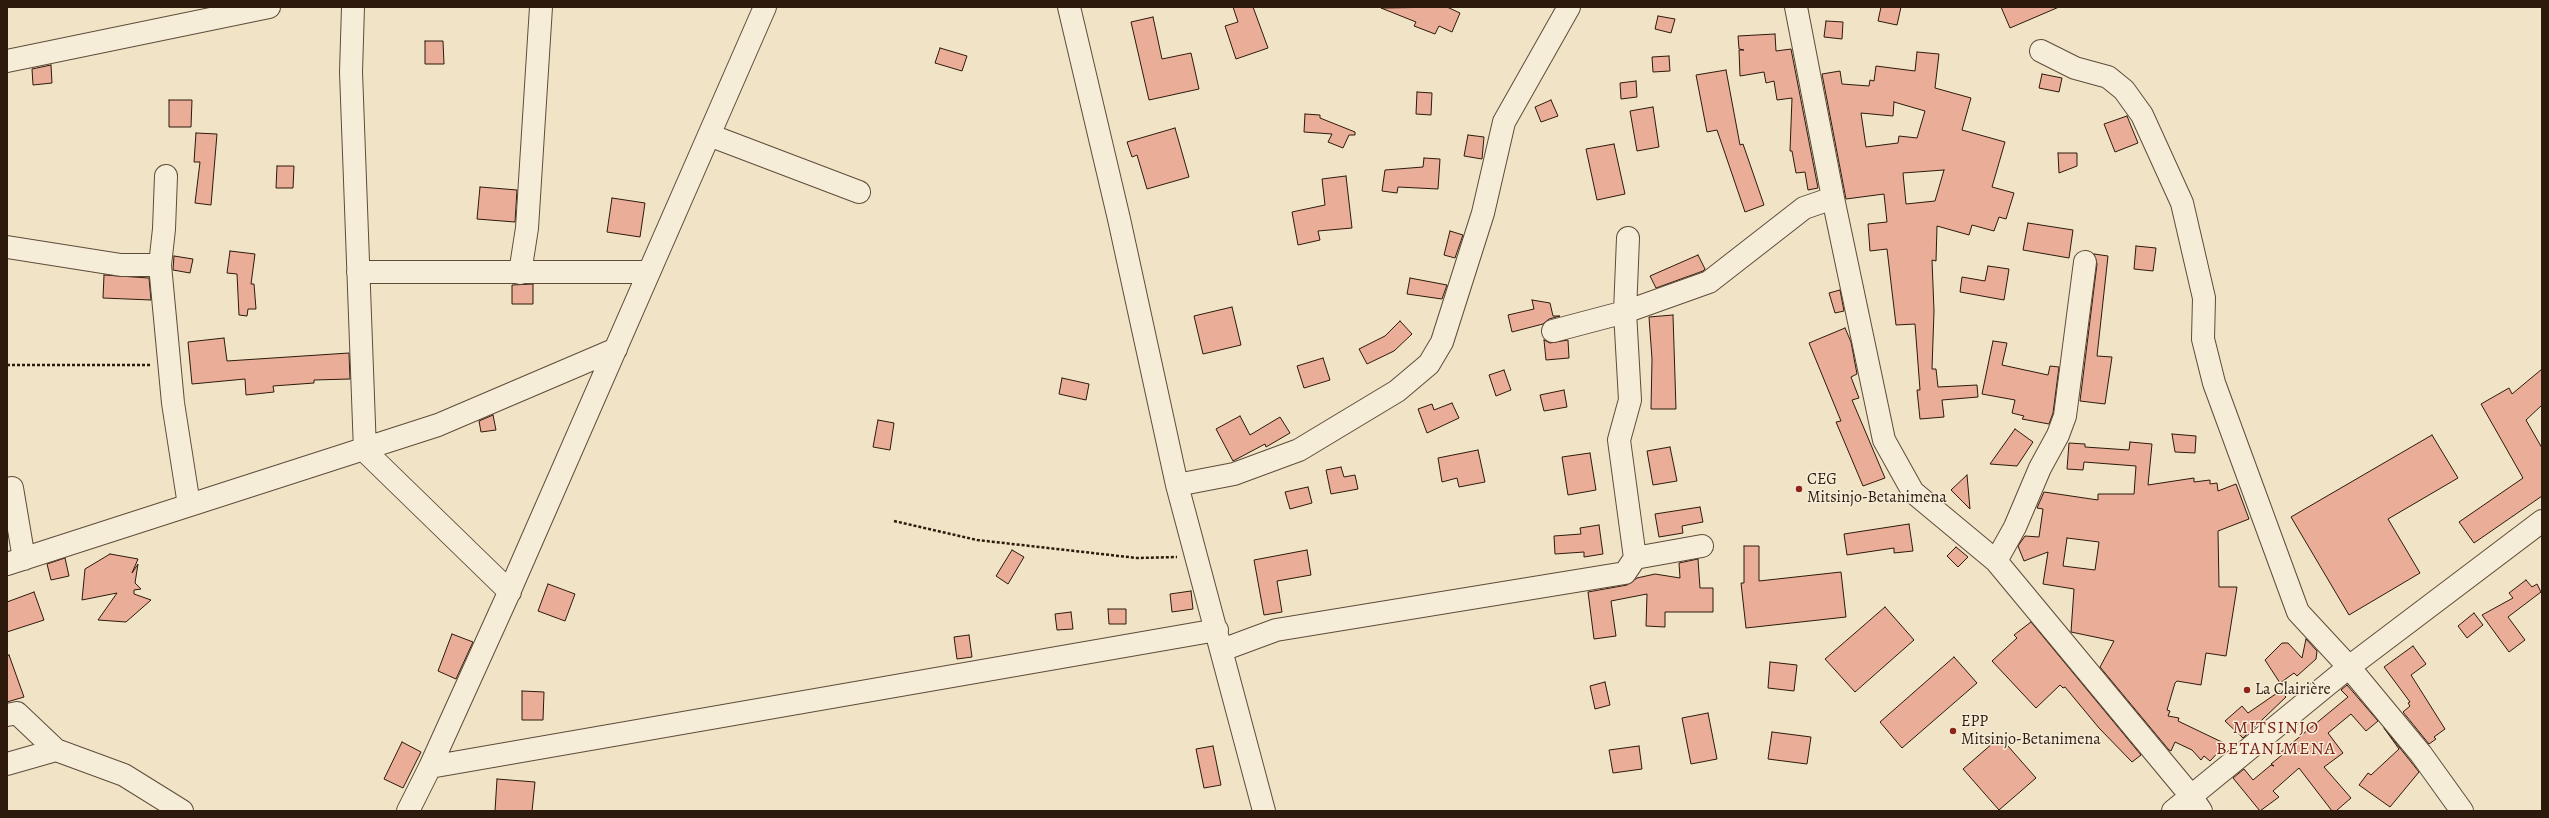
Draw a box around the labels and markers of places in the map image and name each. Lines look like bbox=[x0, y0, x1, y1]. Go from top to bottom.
place label: CEG Mitsinjo-Betanimena bbox=[1807, 470, 1947, 508]
marker: CEG Mitsinjo-Betanimena bbox=[1794, 484, 1804, 494]
place label: La Clairière bbox=[2255, 680, 2331, 700]
marker: La Clairière bbox=[2242, 685, 2252, 695]
place label: EPP Mitsinjo-Betanimena bbox=[1961, 712, 2101, 750]
marker: EPP Mitsinjo-Betanimena bbox=[1948, 726, 1958, 736]

